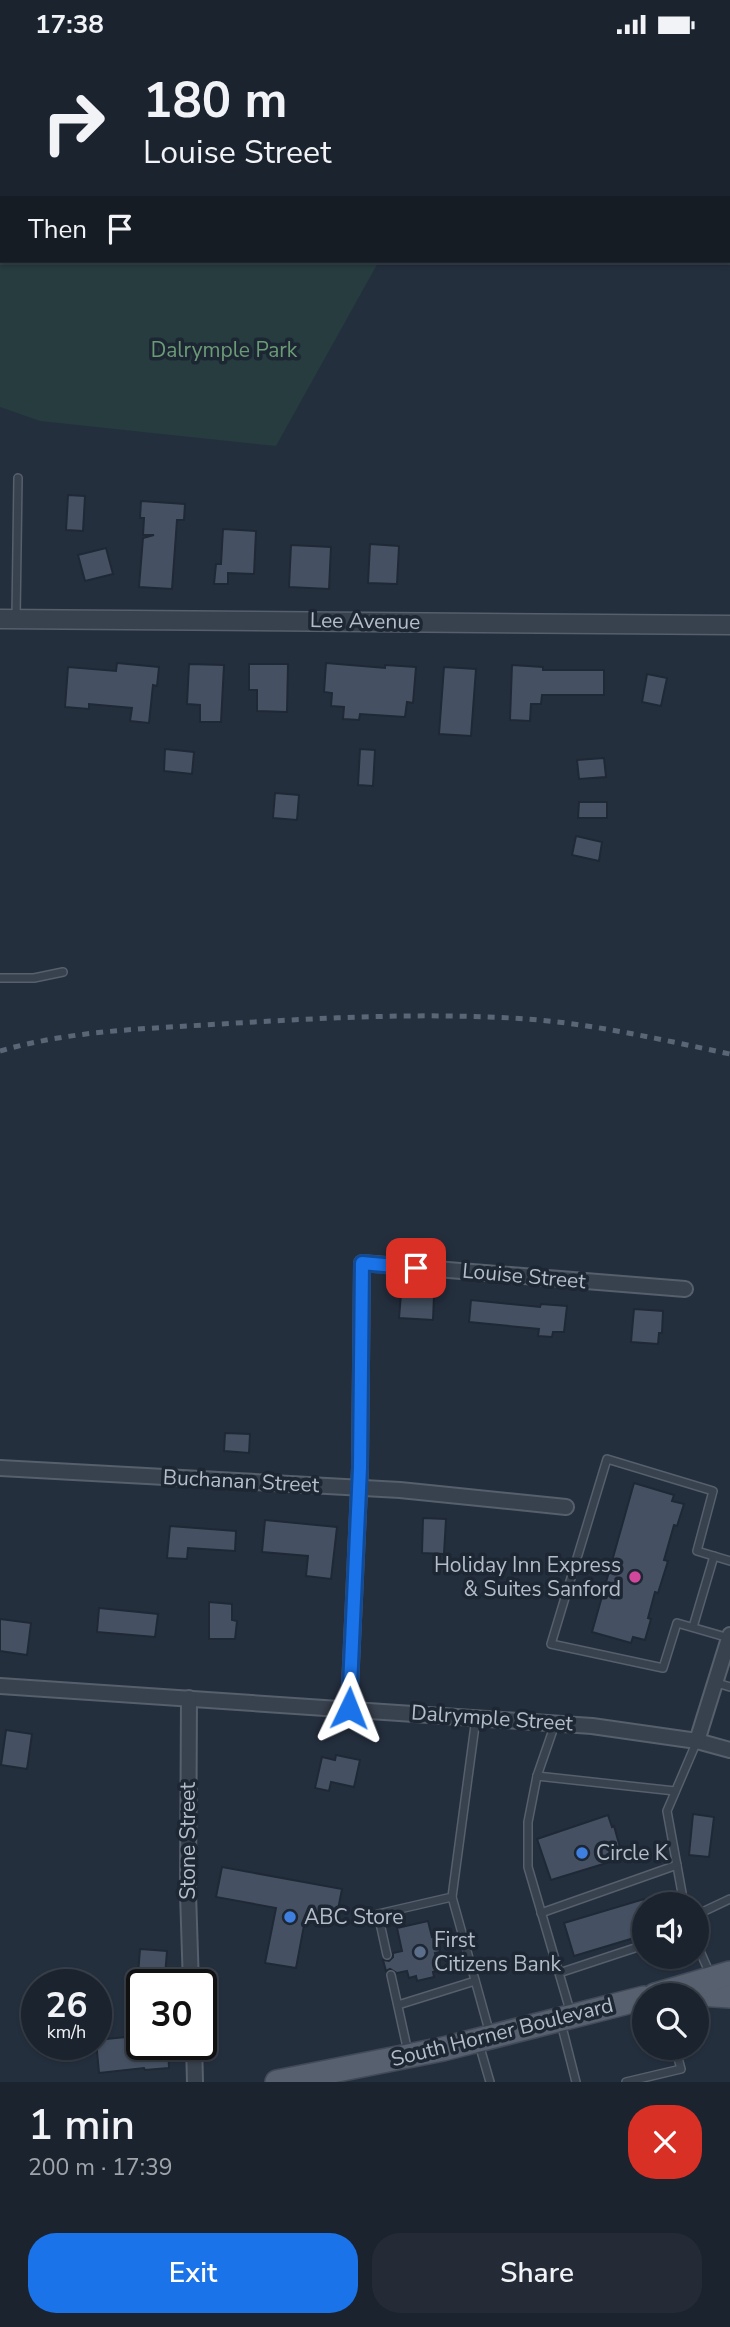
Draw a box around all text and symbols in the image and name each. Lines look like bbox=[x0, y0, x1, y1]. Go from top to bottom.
text: 17:38 bbox=[35, 7, 104, 42]
text: 180 m bbox=[143, 67, 287, 134]
icon: right bbox=[28, 77, 119, 168]
text: Louise Street bbox=[143, 131, 331, 174]
icon: arrive bbox=[101, 210, 139, 248]
text: Then bbox=[28, 212, 87, 247]
park label: Dalrymple Park bbox=[151, 336, 298, 364]
street label: Lee Avenue bbox=[310, 606, 420, 636]
pin bbox=[386, 1238, 446, 1298]
icon: arrive bbox=[397, 1249, 435, 1287]
street label: Louise Street bbox=[461, 1257, 587, 1295]
street label: Buchanan Street bbox=[162, 1463, 320, 1499]
place label: Holiday Inn Express & Suites Sanford bbox=[434, 1551, 621, 1603]
marker: Holiday Inn Express & Suites Sanford bbox=[627, 1569, 643, 1585]
position arrow bbox=[312, 1671, 386, 1745]
street label: Dalrymple Street bbox=[410, 1698, 574, 1738]
street label: Stone Street bbox=[174, 1782, 202, 1900]
place label: Circle K bbox=[596, 1839, 669, 1867]
marker: Circle K bbox=[574, 1845, 590, 1861]
map controls bbox=[632, 1892, 709, 2060]
button: sound bbox=[632, 1892, 709, 1969]
place label: ABC Store bbox=[304, 1903, 403, 1931]
marker: ABC Store bbox=[282, 1909, 298, 1925]
place label: First Citizens Bank bbox=[434, 1926, 562, 1978]
marker: First Citizens Bank bbox=[412, 1944, 428, 1960]
speed limit sign: 30 bbox=[126, 1969, 217, 2060]
text: 26 bbox=[45, 1982, 88, 2029]
button: search bbox=[632, 1983, 709, 2060]
street label: South Horner Boulevard bbox=[388, 1991, 616, 2073]
text: km/h bbox=[47, 2020, 86, 2044]
text: 1 min bbox=[28, 2097, 135, 2154]
button: close bbox=[628, 2105, 702, 2179]
text: 200 m · 17:39 bbox=[28, 2152, 173, 2183]
button: Exit bbox=[28, 2233, 358, 2313]
button: Share bbox=[372, 2233, 702, 2313]

